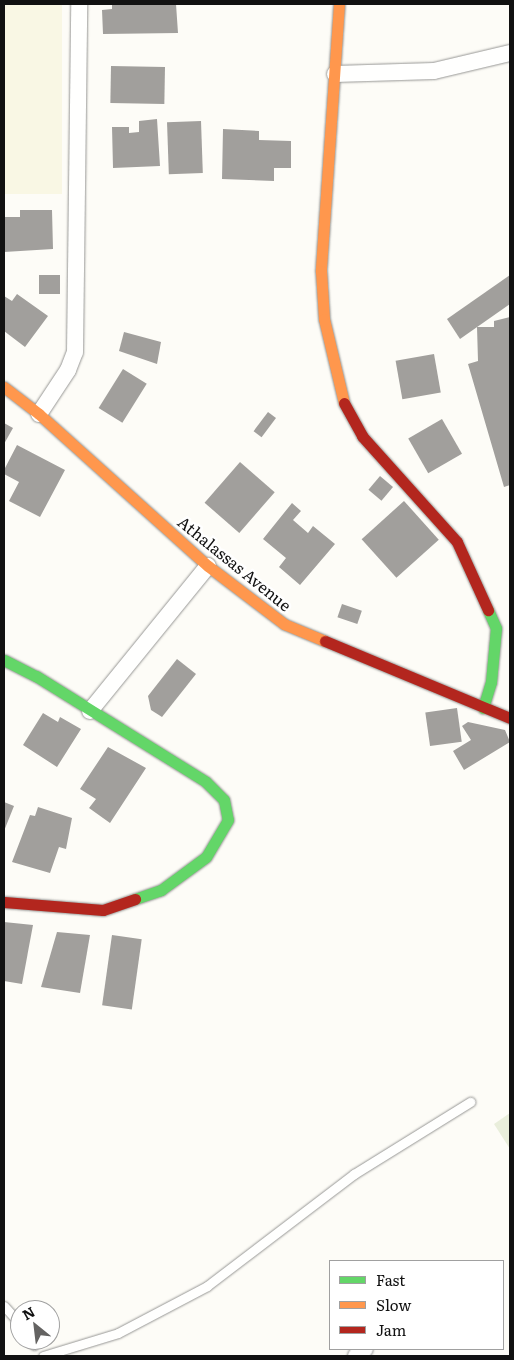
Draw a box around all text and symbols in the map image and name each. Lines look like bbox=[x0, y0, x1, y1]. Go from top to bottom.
street label: Athalassas Avenue bbox=[175, 511, 295, 615]
legend bbox=[329, 1260, 504, 1350]
text: Fast bbox=[376, 1268, 405, 1291]
text: Slow bbox=[376, 1293, 411, 1316]
north arrow bbox=[10, 1300, 60, 1350]
text: N bbox=[18, 1301, 38, 1324]
text: Jam bbox=[376, 1318, 406, 1341]

